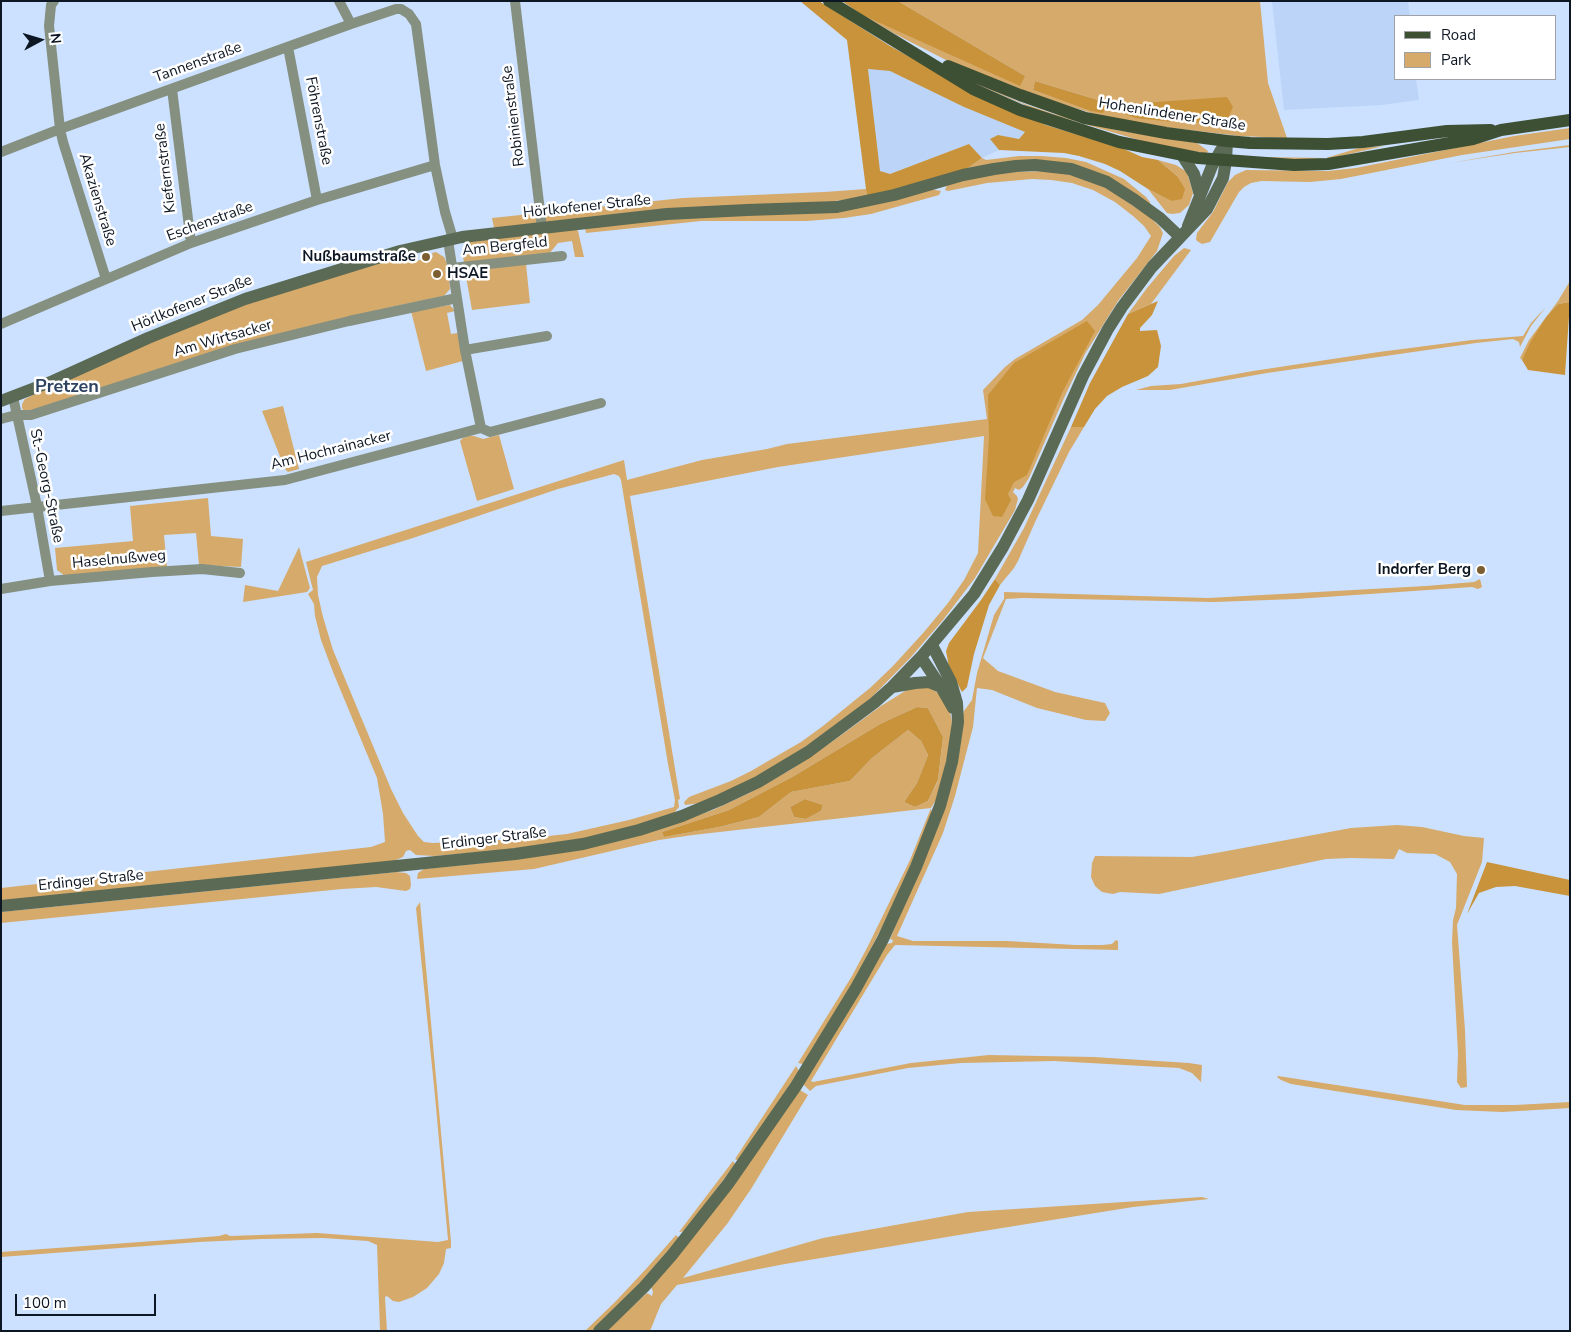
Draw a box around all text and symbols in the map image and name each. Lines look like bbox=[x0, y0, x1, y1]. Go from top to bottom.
north arrow bbox=[15, 15, 65, 65]
legend bbox=[1394, 15, 1556, 80]
text: Road bbox=[1441, 25, 1476, 45]
text: N bbox=[45, 32, 65, 45]
street label: Tannenstraße bbox=[152, 39, 244, 87]
text: Park bbox=[1441, 50, 1471, 70]
street label: Robinienstraße bbox=[499, 64, 529, 168]
street label: Föhrenstraße bbox=[301, 75, 335, 167]
street label: Hohenlindener Straße bbox=[1097, 94, 1247, 136]
street label: Kiefernstraße bbox=[152, 122, 180, 214]
street label: Akazienstraße bbox=[74, 151, 120, 249]
street label: Hörlkofener Straße bbox=[522, 191, 652, 223]
street label: Eschenstraße bbox=[164, 198, 256, 246]
street label: Am Bergfeld bbox=[461, 234, 549, 260]
place label: Nußbaumstraße bbox=[302, 248, 416, 266]
marker: Nußbaumstraße bbox=[420, 251, 432, 263]
place label: HSAE bbox=[447, 265, 488, 283]
marker: HSAE bbox=[431, 268, 443, 280]
street label: Hörlkofener Straße bbox=[129, 272, 255, 336]
street label: Am Wirtsacker bbox=[172, 316, 274, 362]
district label: Pretzen bbox=[35, 377, 99, 399]
street label: St.-Georg-Straße bbox=[25, 427, 67, 545]
street label: Am Hochrainacker bbox=[269, 427, 393, 475]
street label: Haselnußweg bbox=[71, 547, 167, 573]
place label: Indorfer Berg bbox=[1377, 561, 1471, 579]
marker: Indorfer Berg bbox=[1475, 564, 1487, 576]
street label: Erdinger Straße bbox=[440, 824, 548, 854]
street label: Erdinger Straße bbox=[38, 867, 144, 895]
scale bar bbox=[18, 1284, 159, 1316]
text: 100 m bbox=[23, 1293, 67, 1313]

